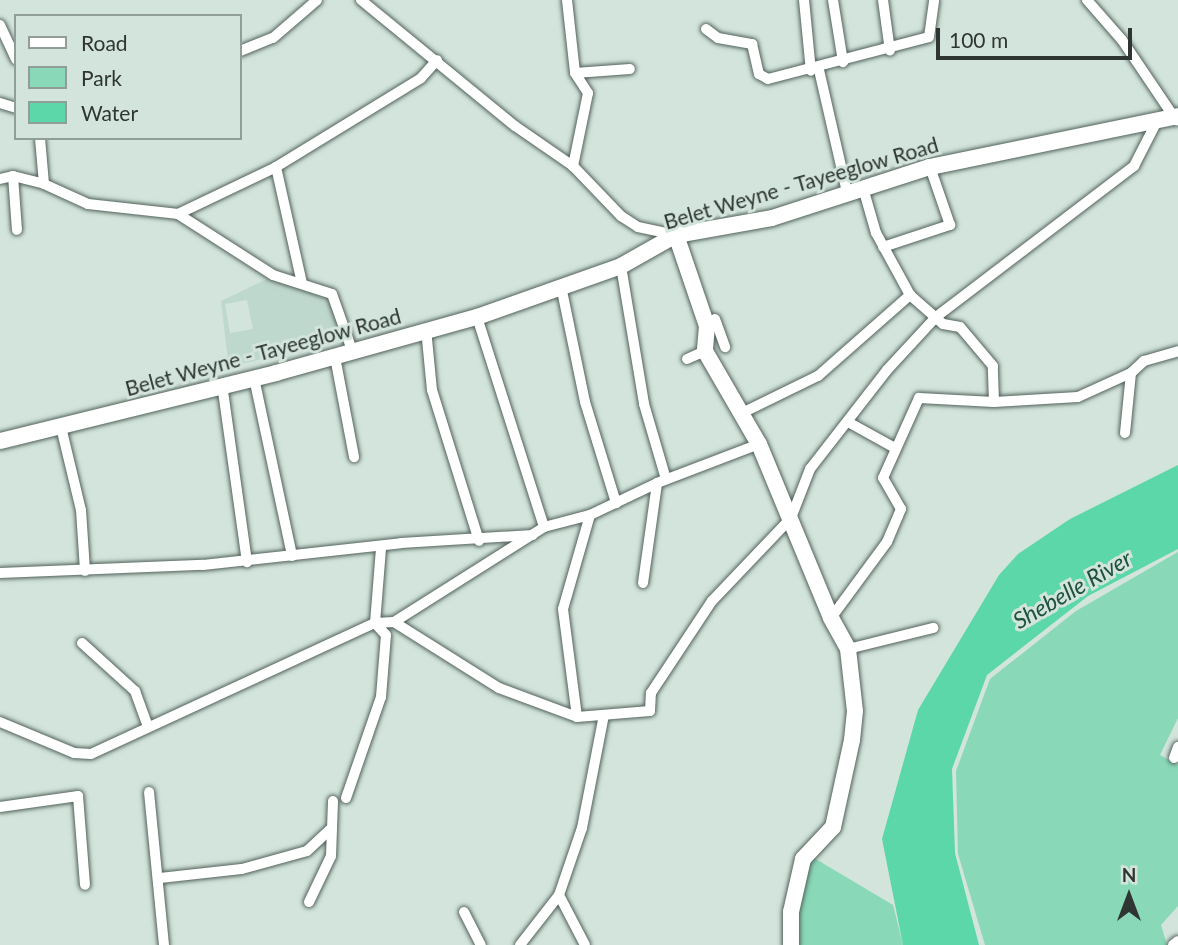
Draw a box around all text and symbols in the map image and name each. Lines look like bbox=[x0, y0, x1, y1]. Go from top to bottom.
legend bbox=[14, 14, 242, 140]
scale bar bbox=[940, 14, 1136, 58]
text: 100 m bbox=[949, 27, 1008, 52]
text: Road bbox=[81, 30, 128, 55]
text: Park bbox=[81, 65, 122, 90]
text: Water bbox=[81, 100, 138, 125]
street label: Belet Weyne - Tayeeglow Road bbox=[660, 131, 942, 235]
street label: Belet Weyne - Tayeeglow Road bbox=[122, 303, 404, 401]
water label: Shebelle River bbox=[1008, 544, 1136, 634]
north arrow bbox=[1094, 861, 1164, 931]
text: N bbox=[1122, 863, 1136, 886]

